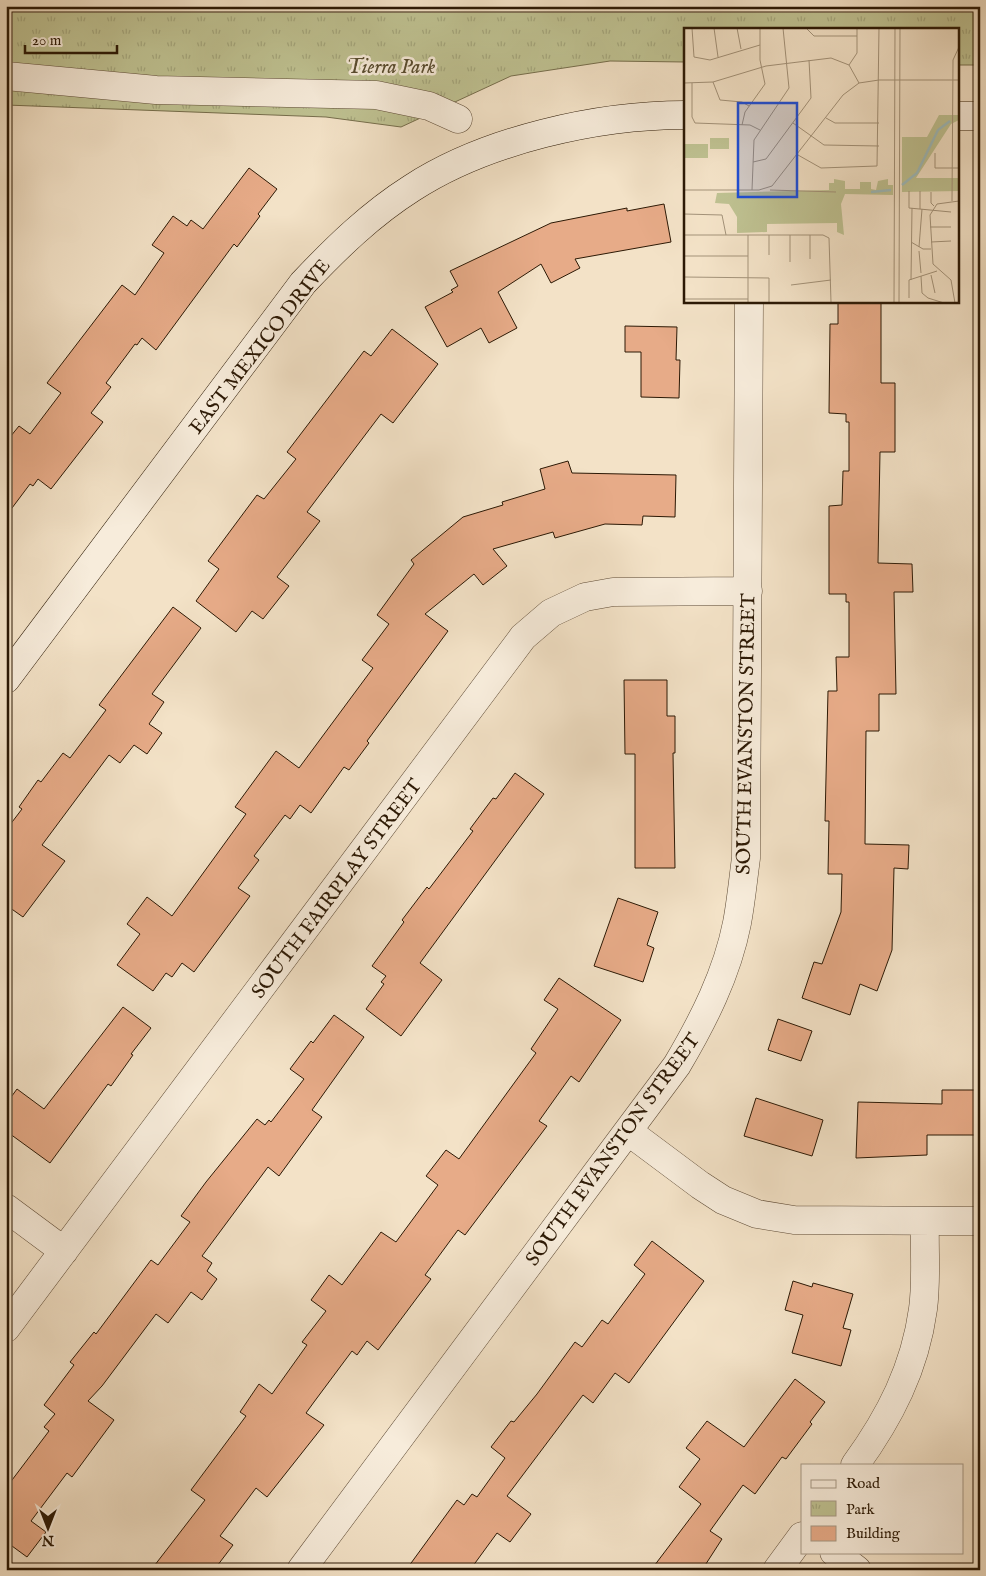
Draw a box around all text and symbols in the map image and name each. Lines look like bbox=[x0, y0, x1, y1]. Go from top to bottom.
scale bar bbox=[25, 22, 118, 54]
inset map bbox=[684, 28, 958, 302]
text: 20 m bbox=[32, 31, 62, 50]
park label: Tierra Park bbox=[347, 55, 435, 80]
street label: EAST MEXICO DRIVE bbox=[184, 254, 336, 440]
street label: SOUTH EVANSTON STREET bbox=[732, 593, 761, 875]
street label: SOUTH FAIRPLAY STREET bbox=[246, 774, 428, 1004]
street label: SOUTH EVANSTON STREET bbox=[520, 1028, 706, 1271]
legend bbox=[801, 1464, 964, 1554]
text: Road bbox=[846, 1474, 881, 1493]
text: Park bbox=[846, 1500, 876, 1519]
north arrow bbox=[22, 1504, 72, 1554]
text: Building bbox=[846, 1524, 901, 1543]
text: N bbox=[42, 1531, 55, 1549]

